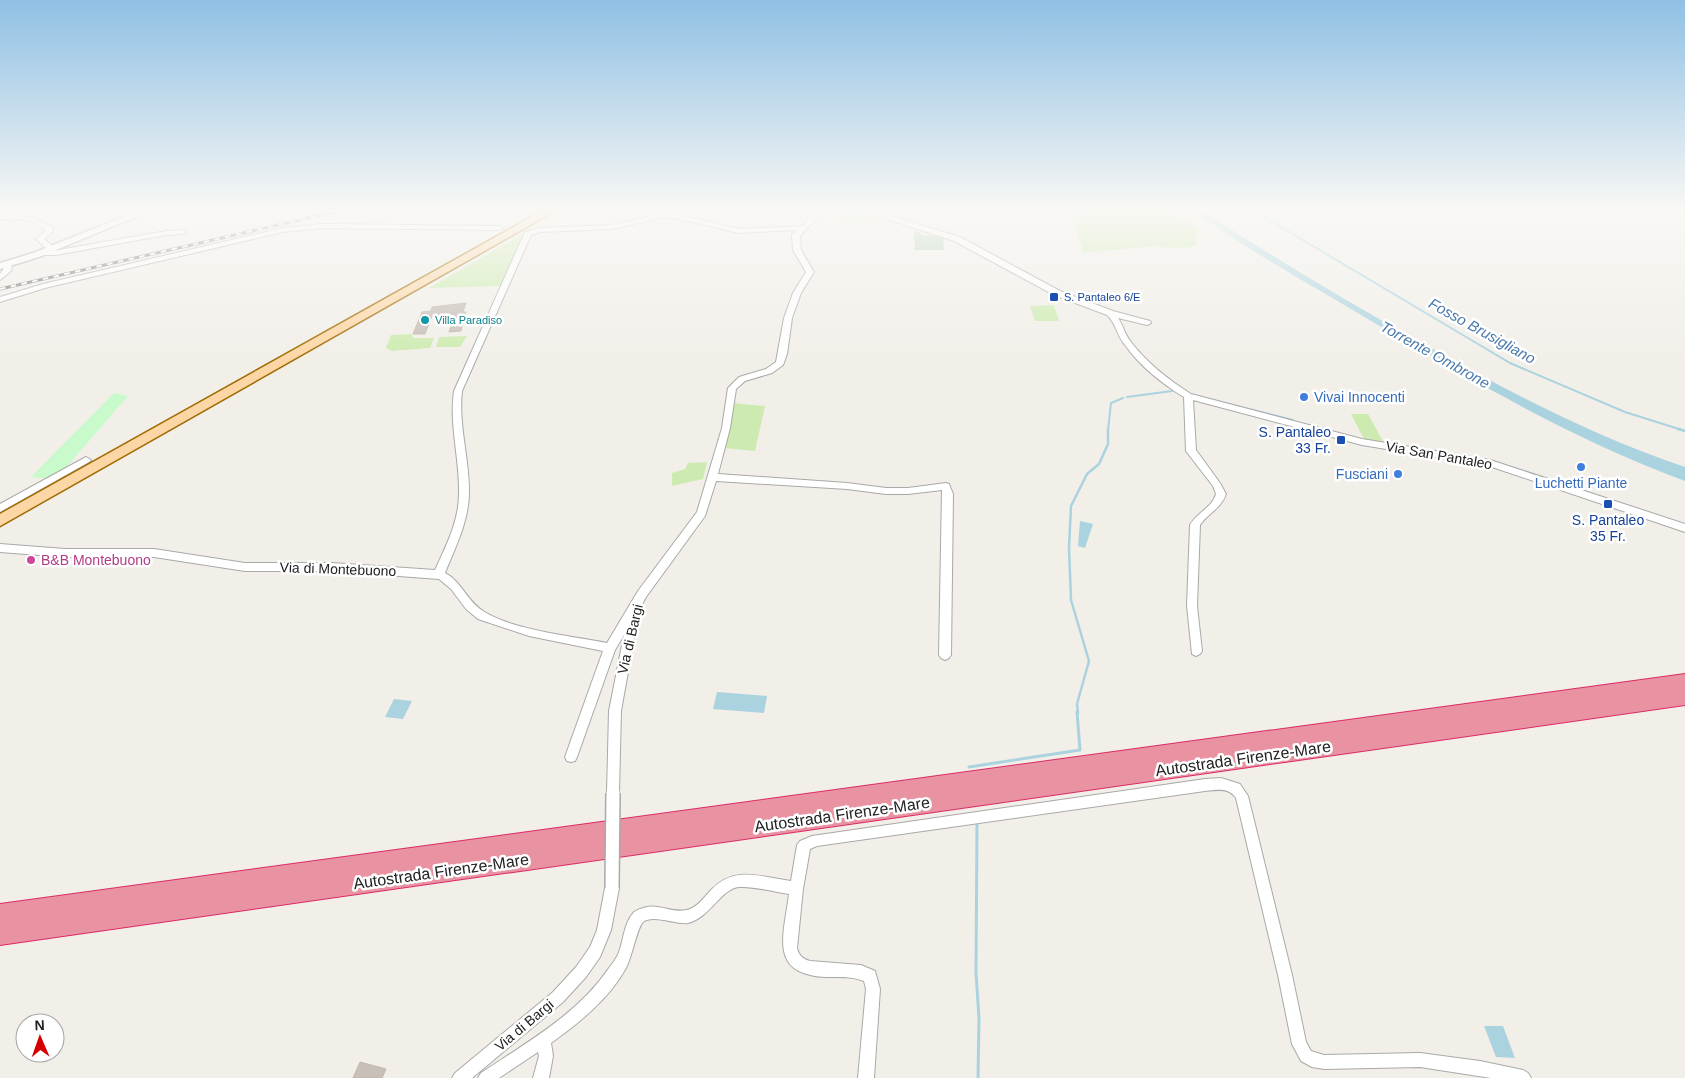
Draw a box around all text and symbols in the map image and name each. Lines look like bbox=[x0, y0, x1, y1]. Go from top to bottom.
marker: S. Pantaleo 6/E bbox=[1048, 291, 1060, 303]
place label: S. Pantaleo 6/E bbox=[1064, 291, 1140, 303]
water label: Fosso Brusigliano bbox=[1426, 294, 1539, 367]
marker: Villa Paradiso bbox=[419, 314, 431, 326]
place label: Villa Paradiso bbox=[435, 314, 502, 326]
water label: Torrente Ombrone bbox=[1378, 318, 1493, 392]
place label: Vivai Innocenti bbox=[1314, 389, 1405, 405]
marker: Vivai Innocenti bbox=[1298, 391, 1310, 403]
place label: S. Pantaleo 33 Fr. bbox=[1259, 424, 1331, 456]
marker: S. Pantaleo 33 Fr. bbox=[1335, 434, 1347, 446]
street label: Via San Pantaleo bbox=[1384, 438, 1494, 472]
marker: Luchetti Piante bbox=[1575, 461, 1587, 473]
place label: Fusciani bbox=[1336, 466, 1388, 482]
marker: Fusciani bbox=[1392, 468, 1404, 480]
place label: Luchetti Piante bbox=[1535, 475, 1628, 491]
marker: S. Pantaleo 35 Fr. bbox=[1602, 498, 1614, 510]
place label: S. Pantaleo 35 Fr. bbox=[1572, 512, 1644, 544]
place label: B&B Montebuono bbox=[41, 552, 151, 568]
marker: B&B Montebuono bbox=[25, 554, 37, 566]
street label: Via di Montebuono bbox=[280, 559, 397, 579]
street label: Via di Bargi bbox=[614, 602, 646, 676]
street label: Autostrada Firenze-Mare bbox=[1154, 738, 1332, 779]
street label: Autostrada Firenze-Mare bbox=[753, 794, 931, 835]
street label: Autostrada Firenze-Mare bbox=[352, 851, 530, 892]
street label: Via di Bargi bbox=[492, 996, 556, 1054]
north arrow bbox=[15, 1013, 65, 1063]
text: N bbox=[34, 1017, 45, 1033]

